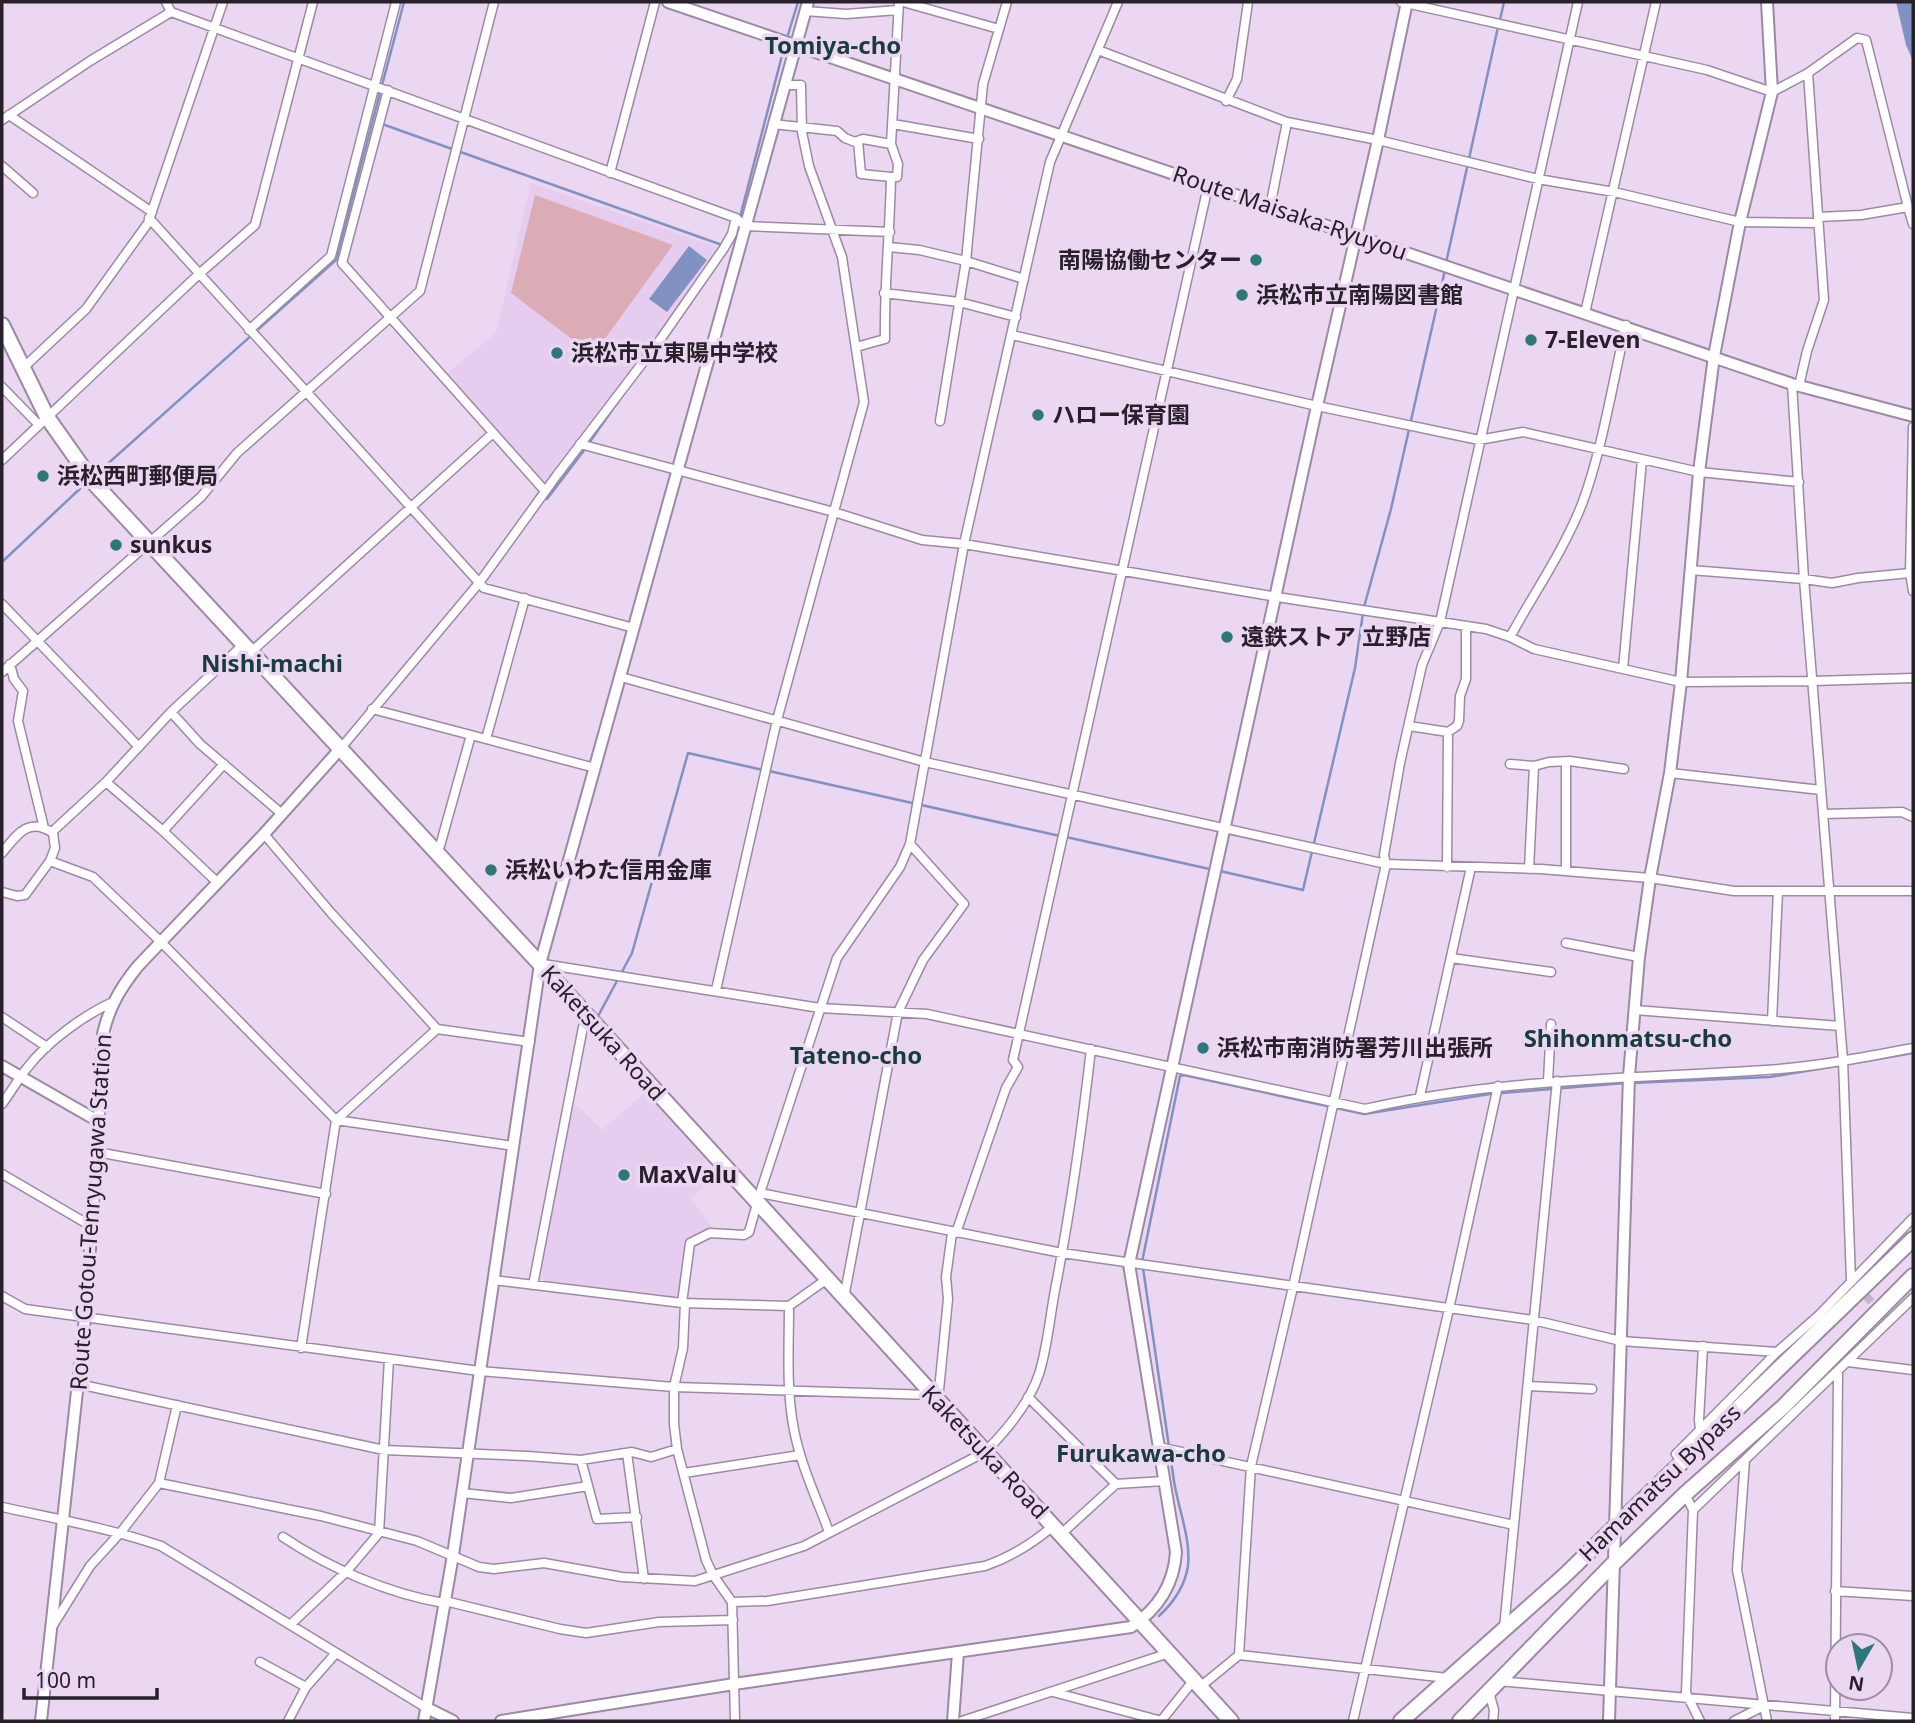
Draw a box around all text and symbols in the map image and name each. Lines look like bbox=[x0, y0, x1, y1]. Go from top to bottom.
district label: Tomiya-cho bbox=[765, 28, 901, 61]
street label: Route Maisaka-Ryuyou bbox=[1169, 157, 1412, 267]
place label: 南陽協働センター bbox=[1058, 243, 1242, 275]
marker: 南陽協働センター bbox=[1248, 252, 1264, 268]
place label: 浜松市立南陽図書館 bbox=[1256, 278, 1463, 310]
marker: 浜松市立南陽図書館 bbox=[1234, 287, 1250, 303]
place label: 7-Eleven bbox=[1545, 323, 1640, 355]
marker: 7-Eleven bbox=[1523, 332, 1539, 348]
place label: 浜松市立東陽中学校 bbox=[571, 336, 778, 368]
marker: 浜松市立東陽中学校 bbox=[549, 345, 565, 361]
place label: ハロー保育園 bbox=[1052, 398, 1190, 430]
marker: ハロー保育園 bbox=[1030, 407, 1046, 423]
place label: 浜松西町郵便局 bbox=[57, 459, 218, 491]
marker: 浜松西町郵便局 bbox=[35, 468, 51, 484]
place label: sunkus bbox=[130, 528, 212, 560]
marker: sunkus bbox=[108, 537, 124, 553]
place label: 遠鉄ストア 立野店 bbox=[1241, 620, 1431, 652]
marker: 遠鉄ストア 立野店 bbox=[1219, 629, 1235, 645]
district label: Nishi-machi bbox=[201, 646, 343, 679]
place label: 浜松いわた信用金庫 bbox=[505, 853, 712, 885]
marker: 浜松いわた信用金庫 bbox=[483, 862, 499, 878]
street label: Kaketsuka Road bbox=[534, 958, 673, 1107]
district label: Shihonmatsu-cho bbox=[1524, 1021, 1732, 1054]
place label: 浜松市南消防署芳川出張所 bbox=[1217, 1031, 1493, 1063]
street label: Route Gotou-Tenryugawa Station bbox=[62, 1033, 118, 1391]
district label: Tateno-cho bbox=[790, 1038, 922, 1071]
marker: 浜松市南消防署芳川出張所 bbox=[1195, 1040, 1211, 1056]
place label: MaxValu bbox=[638, 1158, 737, 1190]
marker: MaxValu bbox=[616, 1167, 632, 1183]
street label: Kaketsuka Road bbox=[915, 1377, 1056, 1525]
street label: Hamamatsu Bypass bbox=[1571, 1396, 1747, 1568]
district label: Furukawa-cho bbox=[1056, 1436, 1226, 1469]
north arrow bbox=[1824, 1632, 1894, 1702]
scale bar bbox=[24, 1656, 158, 1700]
text: 100 m bbox=[35, 1666, 96, 1694]
text: N bbox=[1847, 1670, 1866, 1698]

